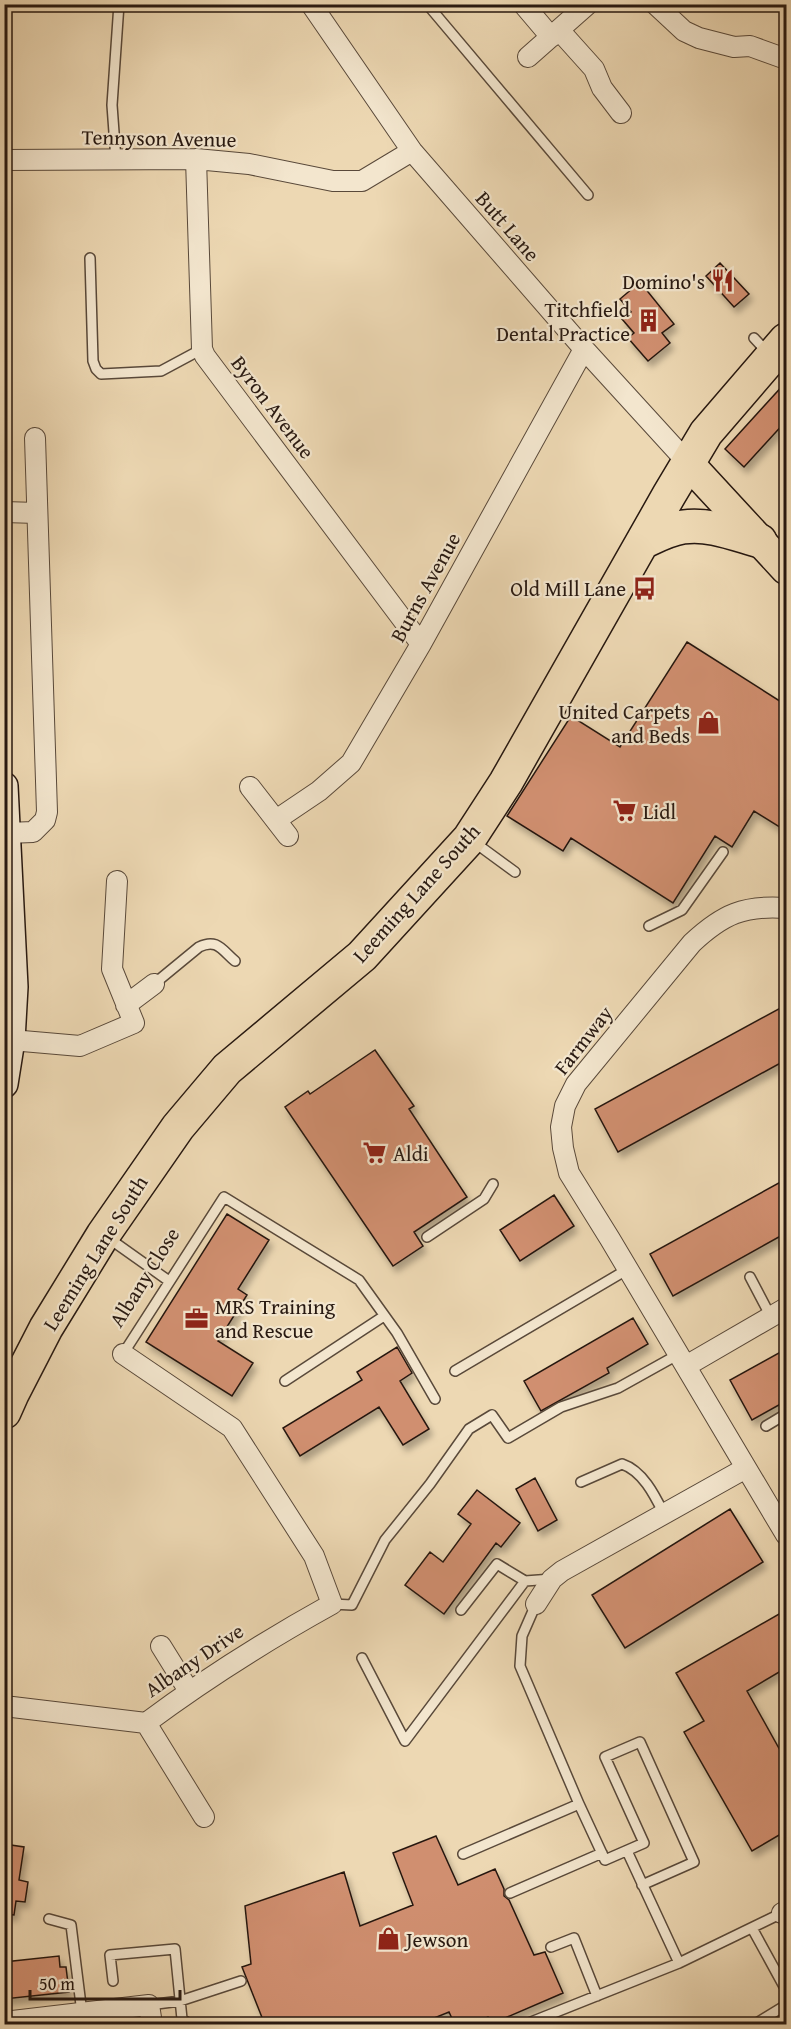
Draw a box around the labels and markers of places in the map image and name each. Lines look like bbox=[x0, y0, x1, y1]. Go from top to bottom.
place label: Domino's bbox=[622, 266, 705, 297]
restaurant icon: Domino's bbox=[710, 268, 736, 294]
place label: Titchfield Dental Practice bbox=[496, 294, 631, 349]
building icon: Titchfield Dental Practice bbox=[635, 308, 661, 334]
place label: Old Mill Lane bbox=[510, 573, 626, 604]
bus stop icon: Old Mill Lane bbox=[631, 575, 657, 601]
place label: United Carpets and Beds bbox=[558, 696, 690, 751]
shop icon: United Carpets and Beds bbox=[695, 710, 721, 736]
place label: Lidl bbox=[643, 796, 676, 827]
supermarket icon: Lidl bbox=[612, 798, 638, 824]
place label: Aldi bbox=[393, 1138, 429, 1169]
supermarket icon: Aldi bbox=[362, 1140, 388, 1166]
place label: MRS Training and Rescue bbox=[215, 1291, 336, 1346]
office icon: MRS Training and Rescue bbox=[184, 1305, 210, 1331]
place label: Jewson bbox=[403, 1924, 468, 1955]
shop icon: Jewson bbox=[375, 1926, 401, 1952]

